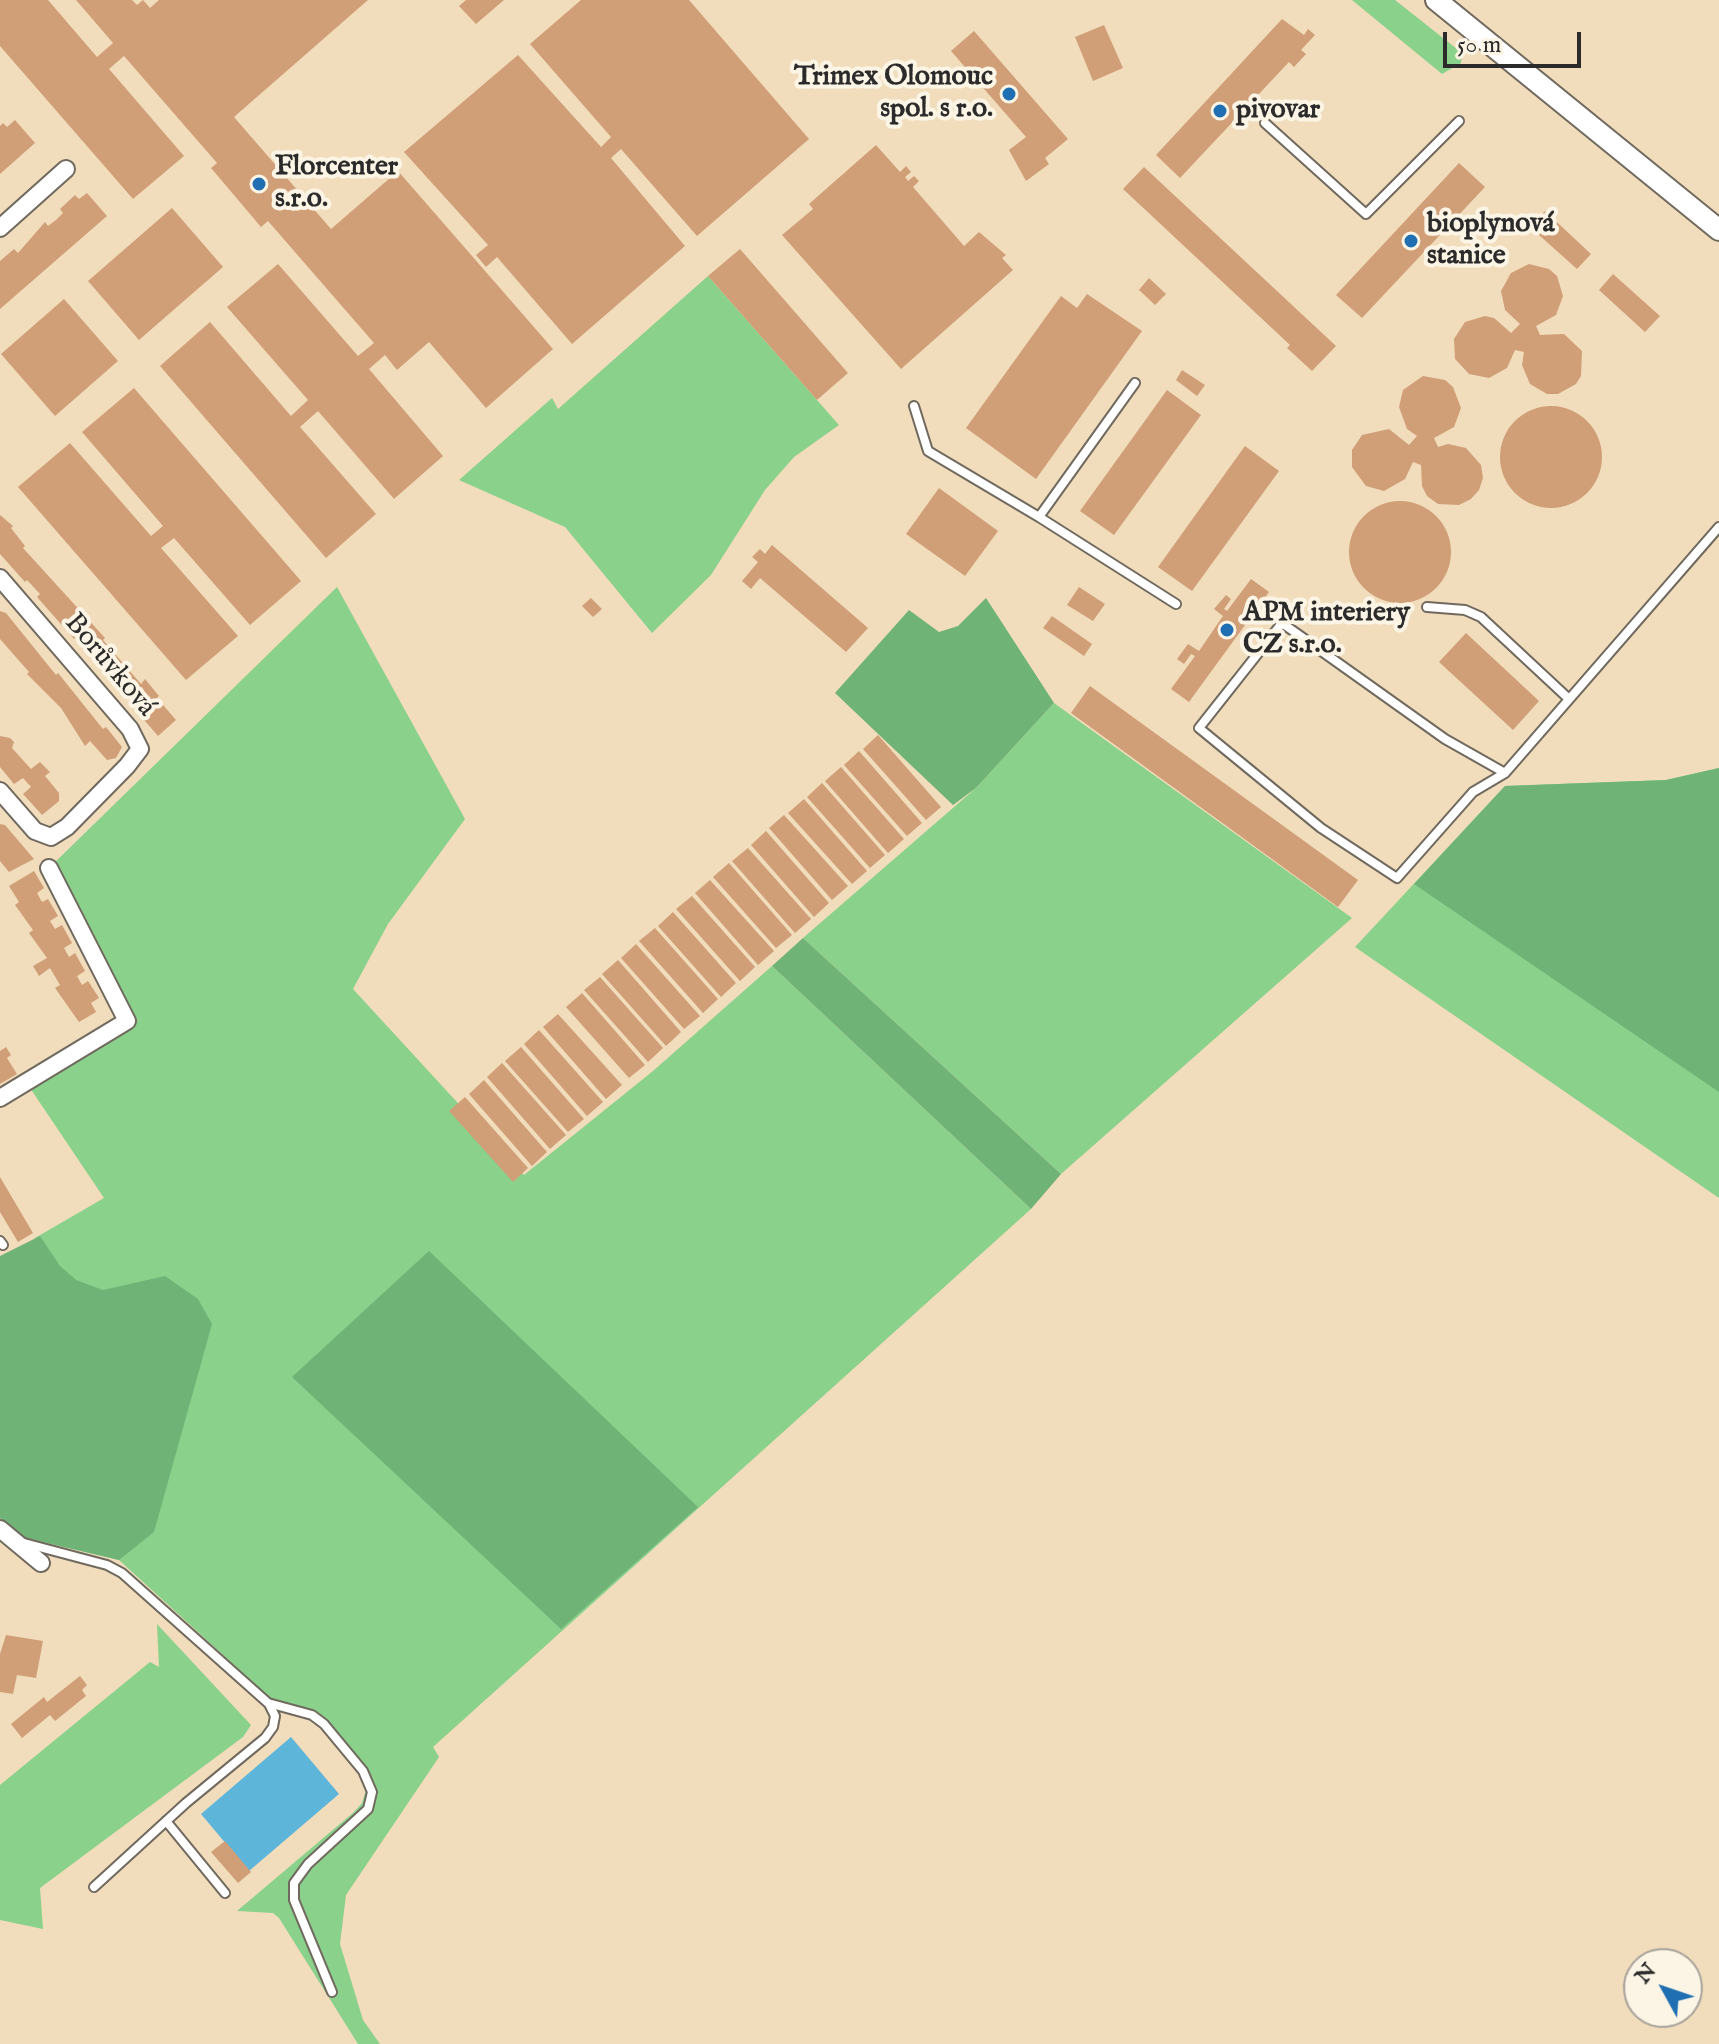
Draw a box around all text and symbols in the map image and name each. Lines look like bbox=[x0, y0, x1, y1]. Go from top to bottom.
scale bar bbox=[1447, 16, 1585, 66]
text: 50 m bbox=[1457, 30, 1501, 61]
place label: Trimex Olomouc spol. s r.o. bbox=[794, 61, 993, 127]
marker: Trimex Olomouc spol. s r.o. bbox=[1000, 85, 1018, 103]
place label: pivovar bbox=[1236, 94, 1320, 128]
marker: pivovar bbox=[1211, 102, 1229, 120]
place label: Florcenter s.r.o. bbox=[275, 151, 398, 217]
marker: Florcenter s.r.o. bbox=[250, 175, 268, 193]
place label: bioplynová stanice bbox=[1427, 208, 1555, 274]
marker: bioplynová stanice bbox=[1402, 232, 1420, 250]
place label: APM interiery CZ s.r.o. bbox=[1243, 597, 1410, 663]
street label: Borůvková bbox=[56, 608, 162, 724]
marker: APM interiery CZ s.r.o. bbox=[1218, 621, 1236, 639]
north arrow bbox=[1623, 1948, 1703, 2028]
text: N bbox=[1629, 1958, 1663, 1990]

